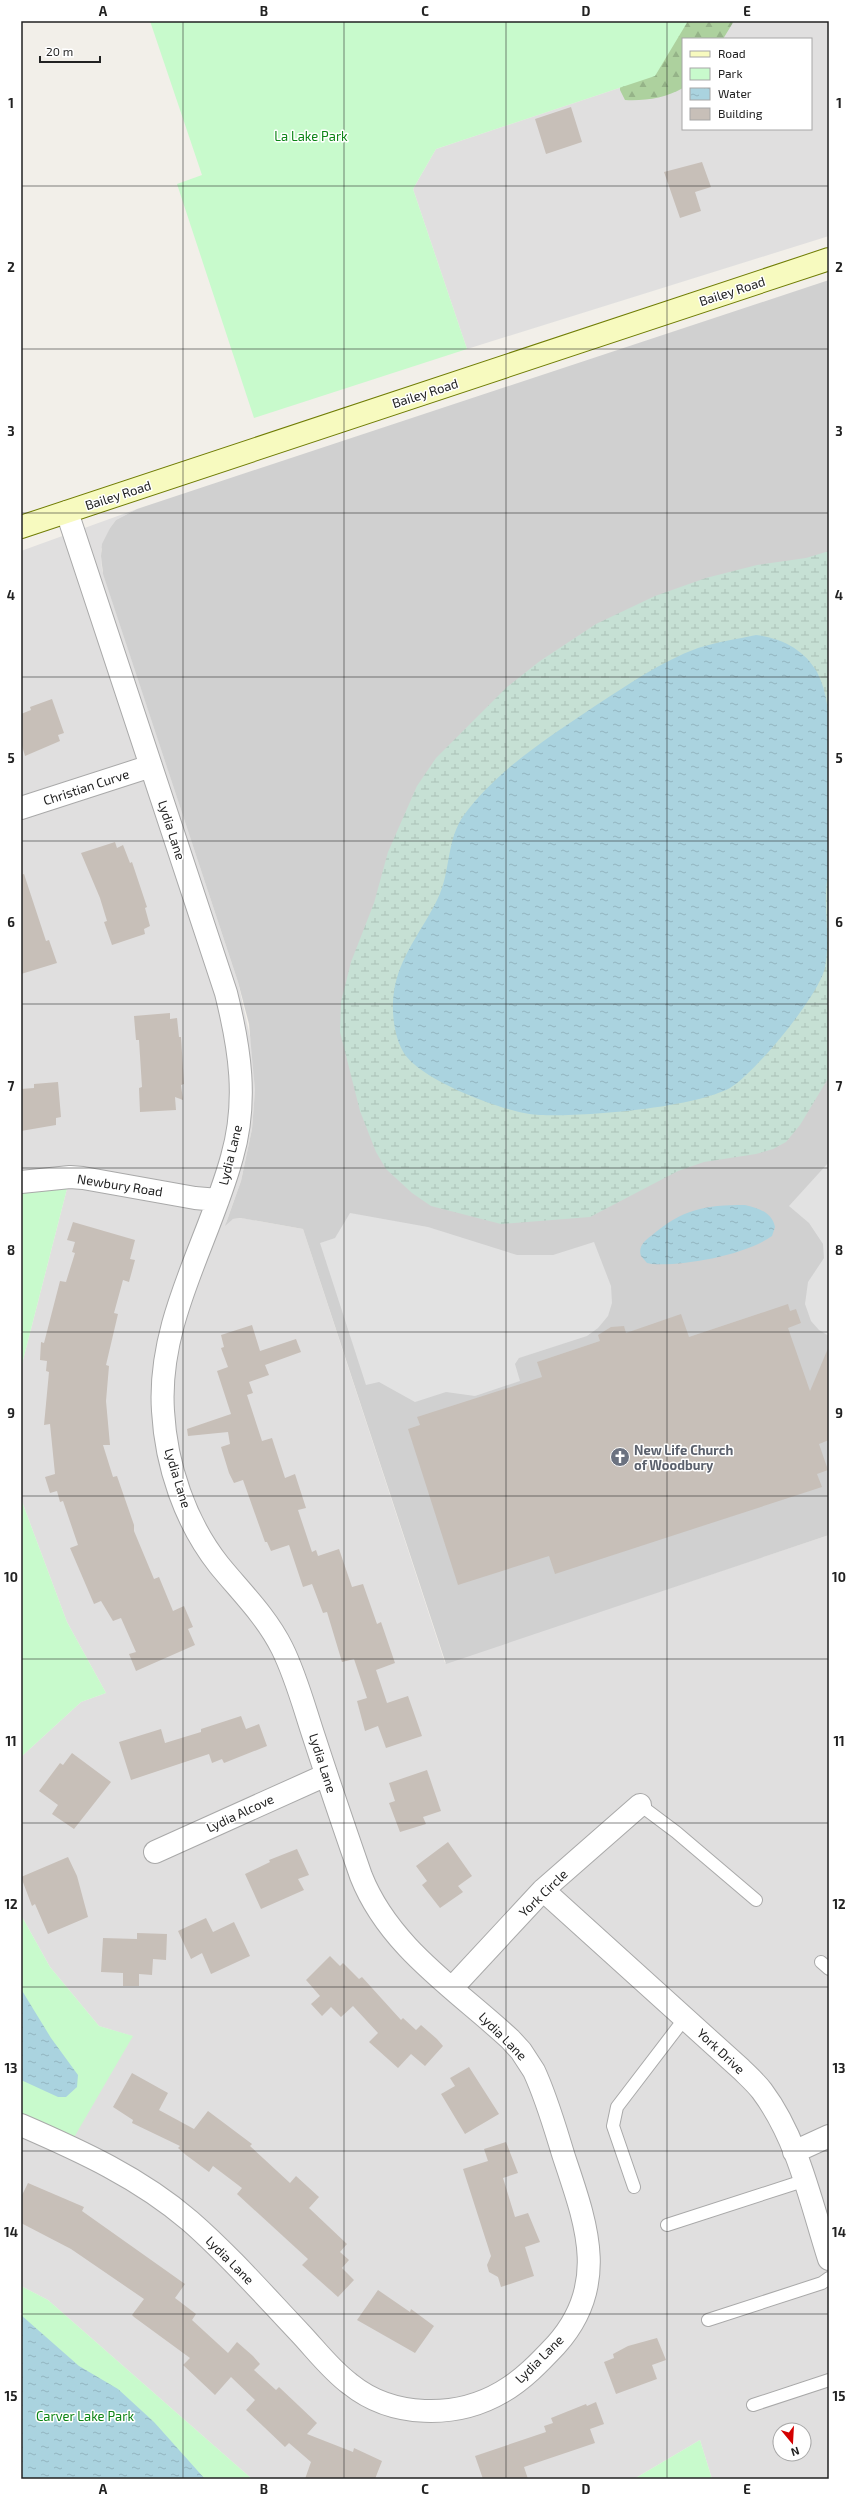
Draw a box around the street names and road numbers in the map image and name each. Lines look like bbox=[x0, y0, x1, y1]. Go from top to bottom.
street label: Bailey Road bbox=[697, 273, 767, 309]
street label: Bailey Road bbox=[390, 375, 460, 411]
street label: Bailey Road bbox=[83, 477, 153, 513]
street label: Christian Curve bbox=[41, 766, 131, 808]
street label: Lydia Lane bbox=[155, 798, 189, 862]
street label: Lydia Lane bbox=[215, 1123, 245, 1187]
street label: Newbury Road bbox=[76, 1170, 164, 1200]
street label: Lydia Lane bbox=[161, 1446, 195, 1510]
street label: Lydia Lane bbox=[306, 1731, 340, 1795]
street label: Lydia Alcove bbox=[204, 1790, 276, 1836]
street label: York Circle bbox=[515, 1866, 571, 1920]
street label: Lydia Lane bbox=[476, 2009, 530, 2063]
street label: York Drive bbox=[694, 2025, 748, 2077]
street label: Lydia Lane bbox=[203, 2233, 257, 2287]
street label: Lydia Lane bbox=[512, 2332, 566, 2386]

